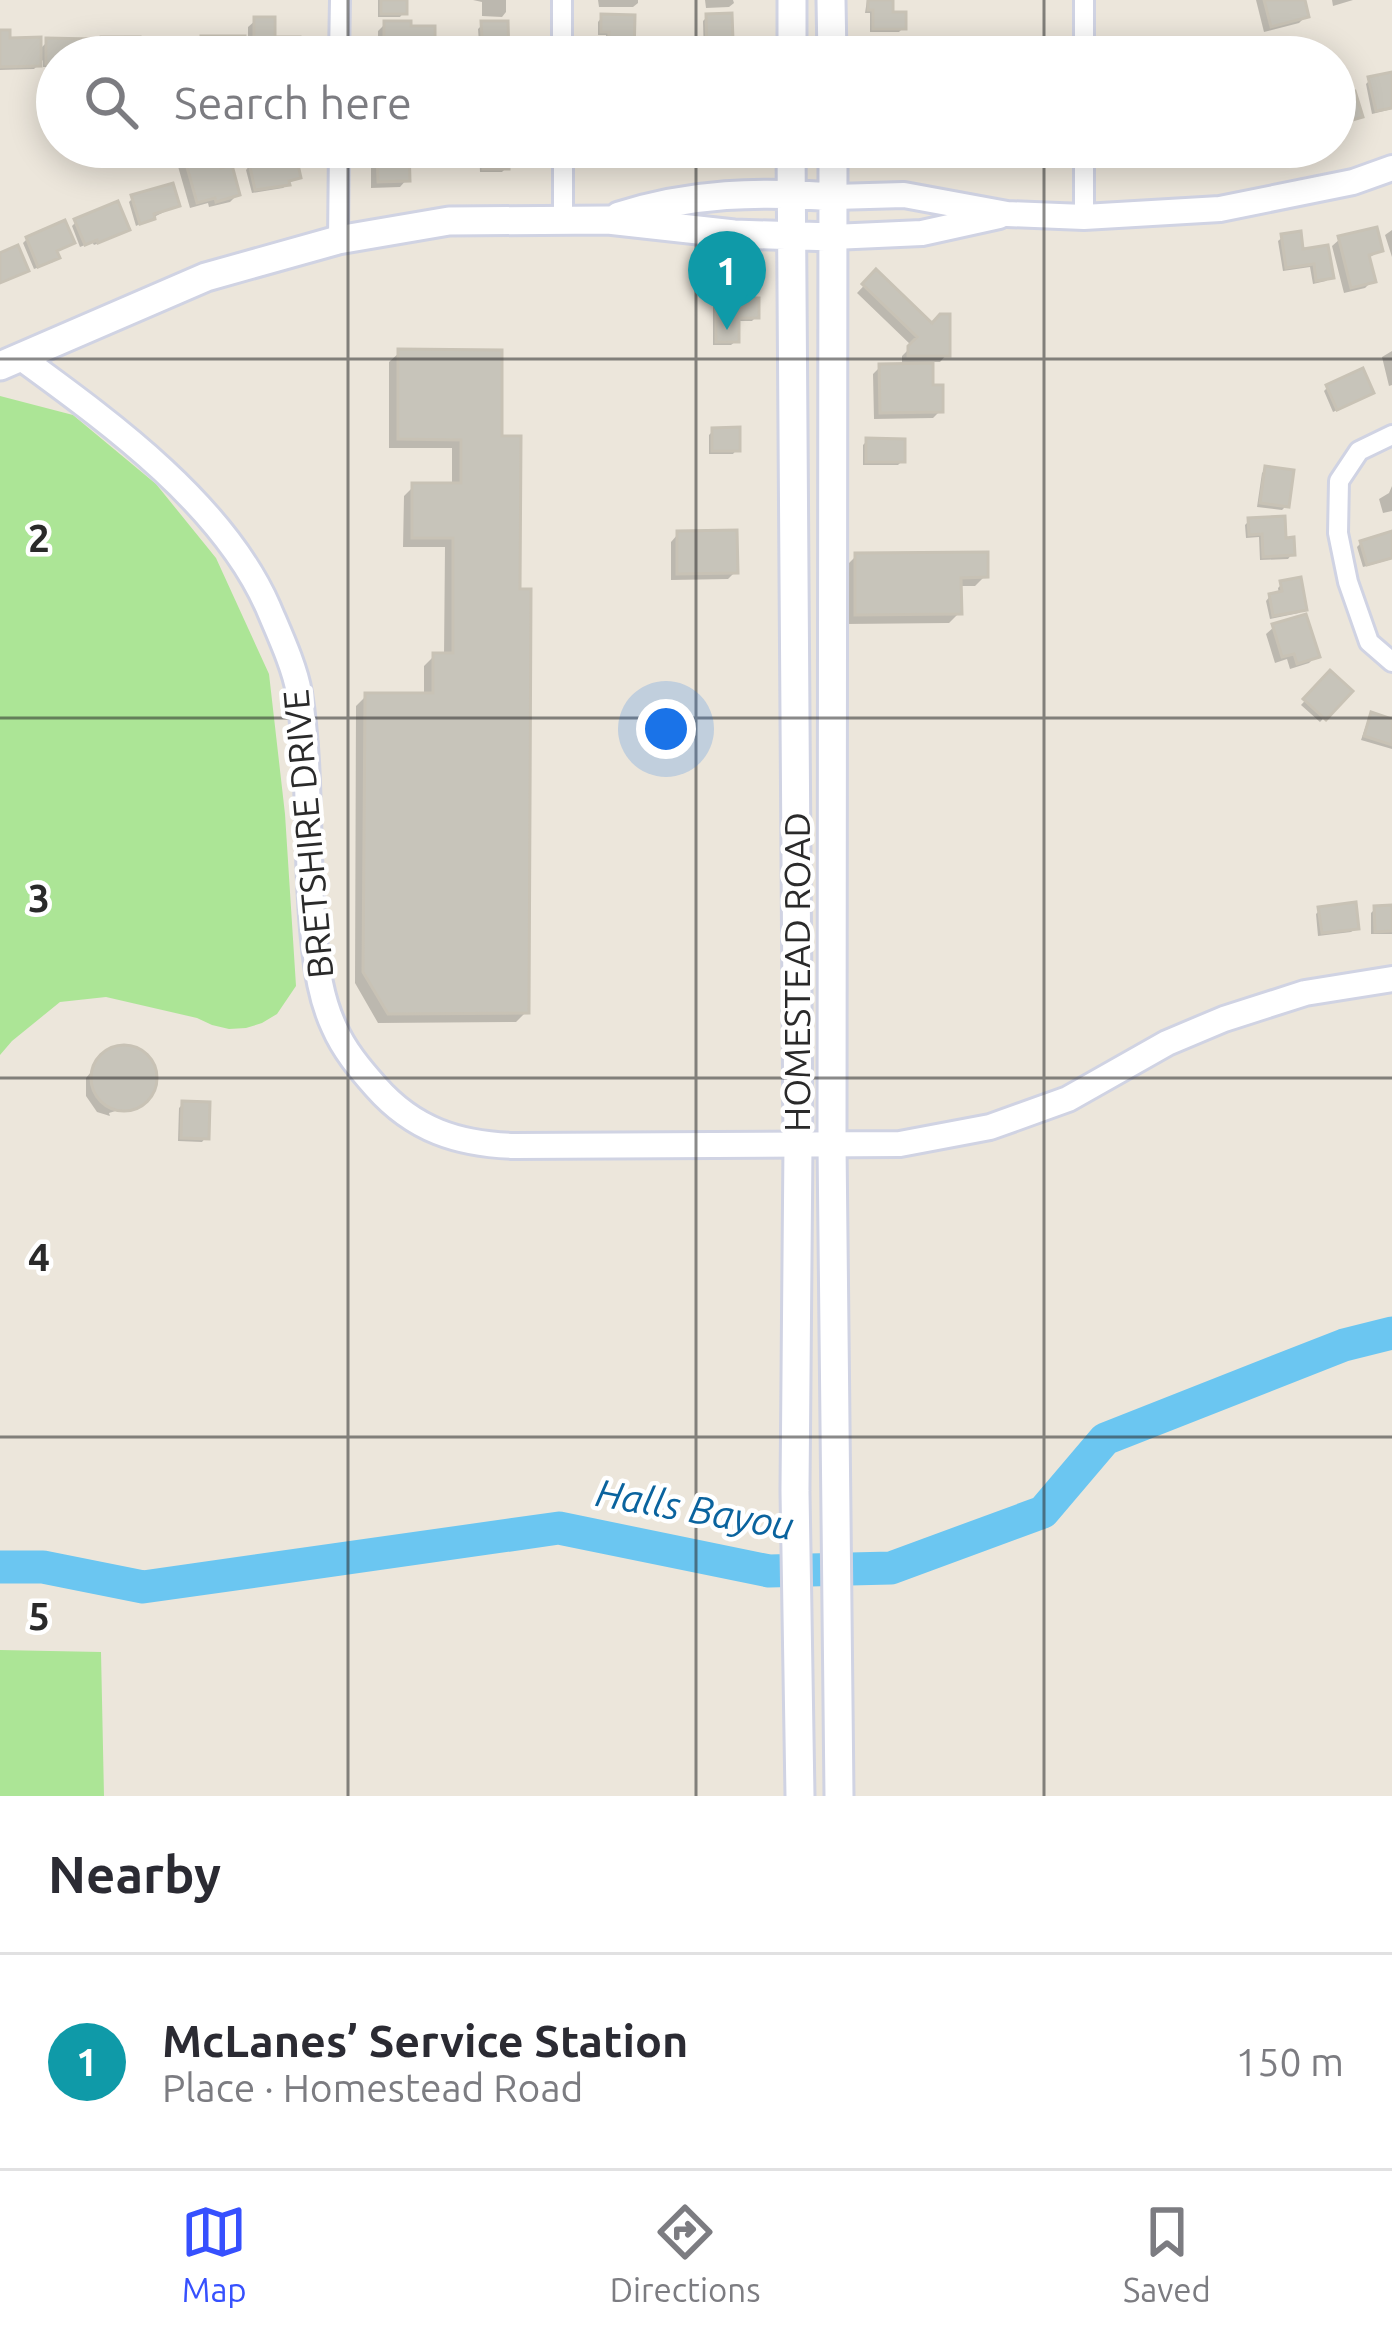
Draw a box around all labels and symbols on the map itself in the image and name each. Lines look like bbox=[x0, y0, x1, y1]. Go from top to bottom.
pin: 1 bbox=[688, 231, 766, 330]
text: 2 bbox=[28, 516, 50, 559]
street label: BRETSHIRE DRIVE bbox=[274, 688, 341, 980]
your location bbox=[636, 699, 696, 759]
street label: HOMESTEAD ROAD bbox=[776, 812, 817, 1132]
text: 3 bbox=[28, 876, 50, 919]
text: 4 bbox=[28, 1235, 50, 1278]
water label: Halls Bayou bbox=[593, 1470, 797, 1547]
text: 5 bbox=[28, 1594, 50, 1637]

